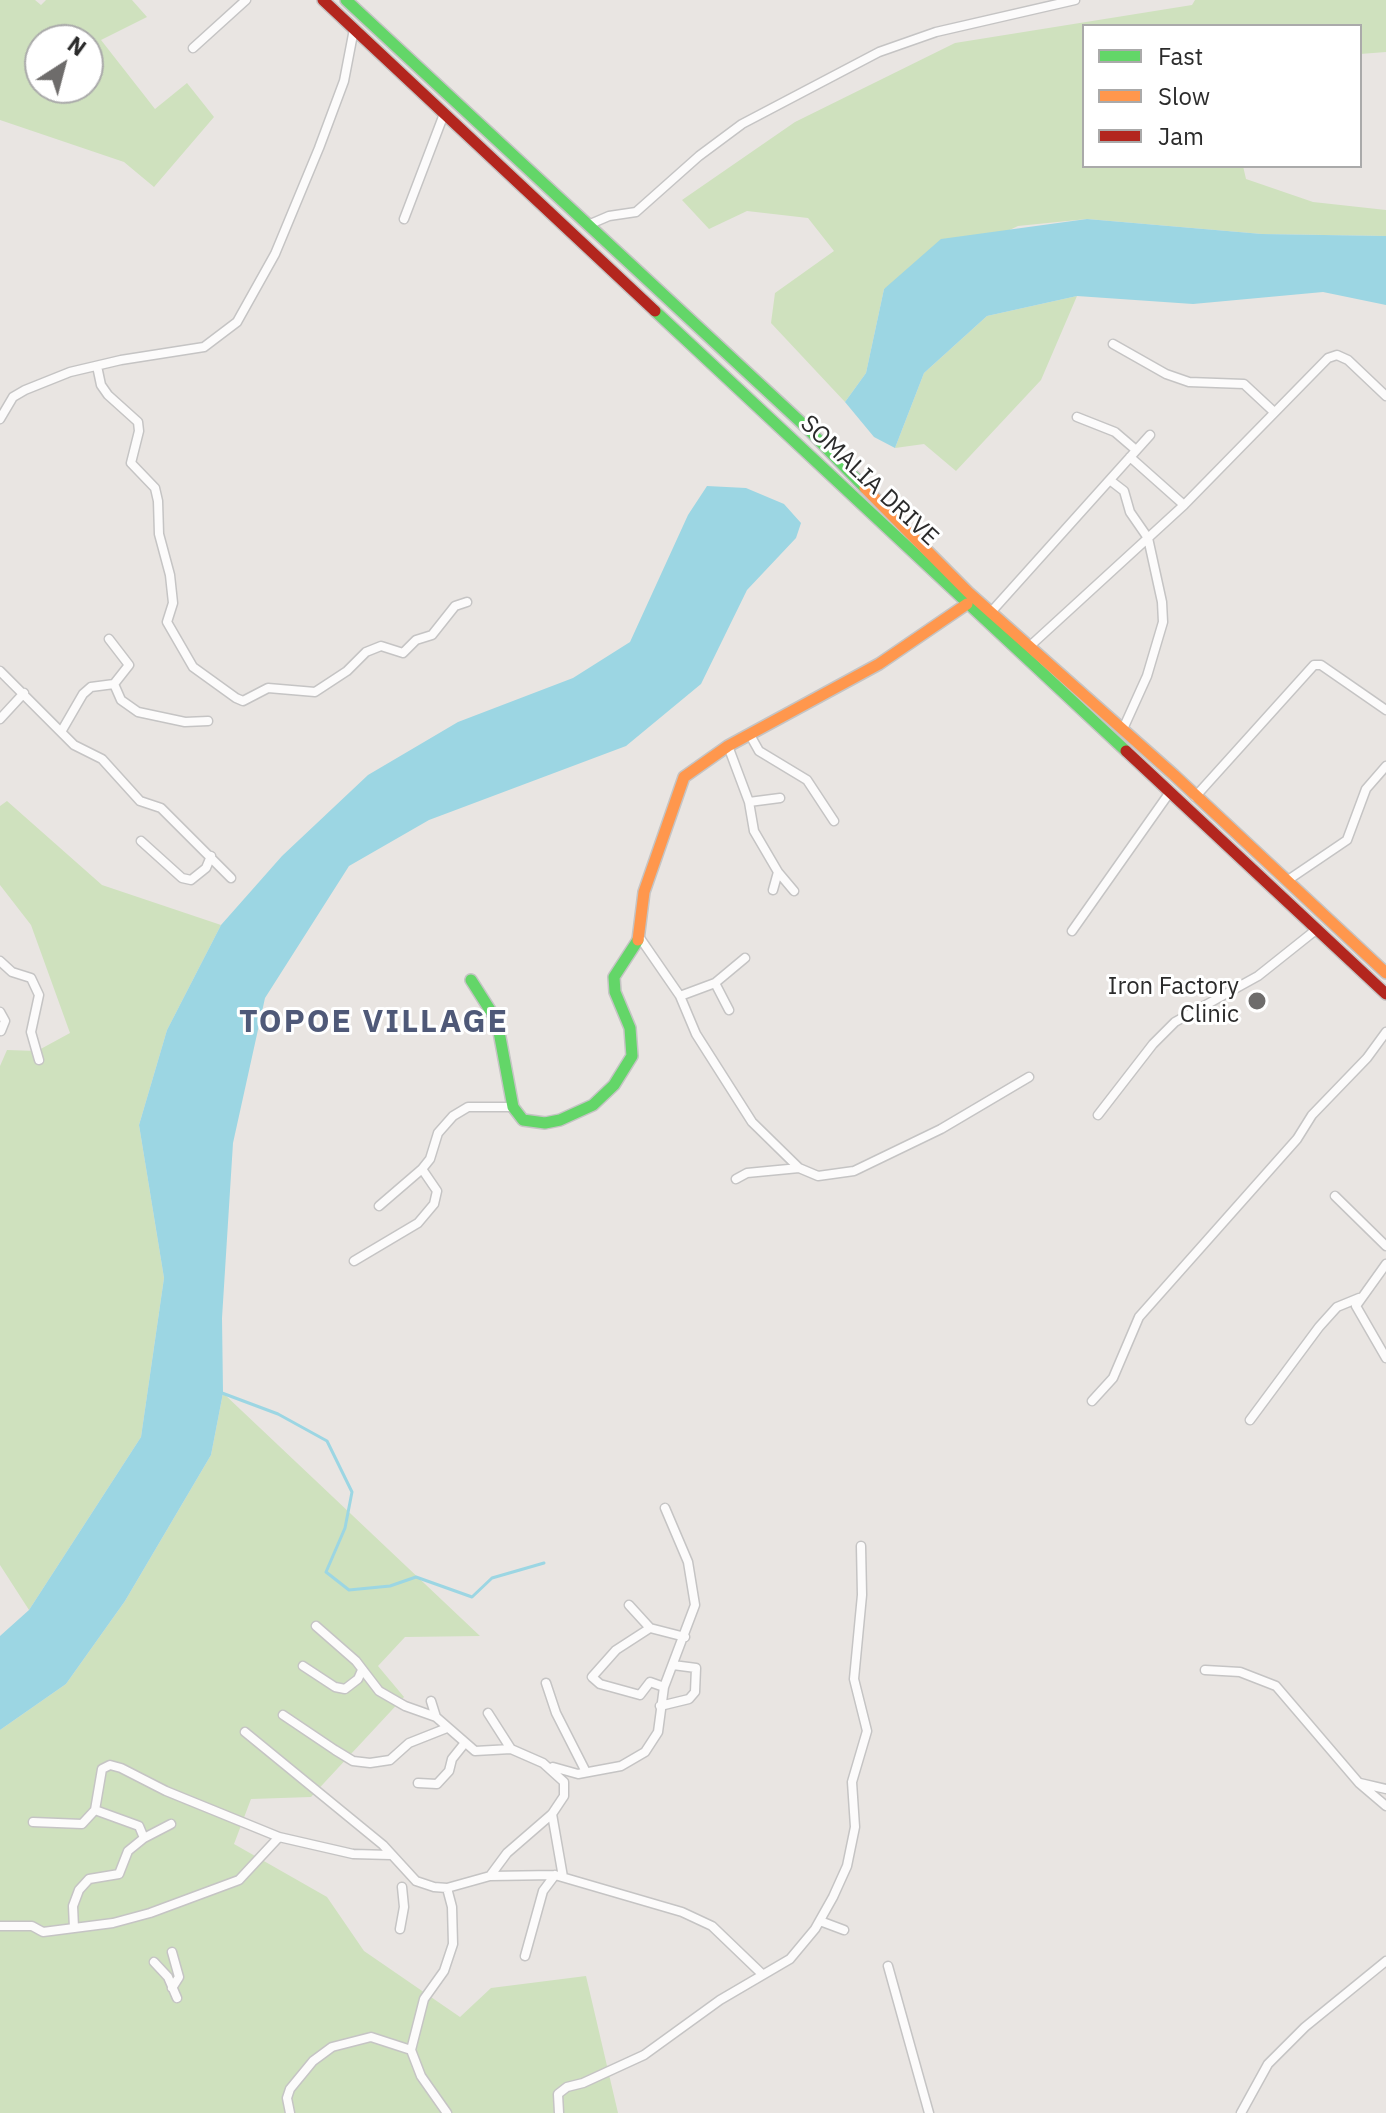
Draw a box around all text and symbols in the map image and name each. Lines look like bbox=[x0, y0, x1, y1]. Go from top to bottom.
north arrow bbox=[24, 24, 104, 104]
legend bbox=[1082, 24, 1362, 168]
text: N bbox=[62, 29, 92, 62]
text: Fast bbox=[1158, 40, 1203, 72]
text: Slow bbox=[1158, 80, 1210, 112]
text: Jam bbox=[1158, 120, 1204, 152]
street label: SOMALIA DRIVE bbox=[794, 410, 944, 552]
place label: Iron Factory Clinic bbox=[1108, 973, 1239, 1029]
marker: Iron Factory Clinic bbox=[1246, 990, 1268, 1012]
district label: TOPOE VILLAGE bbox=[239, 1004, 509, 1042]

